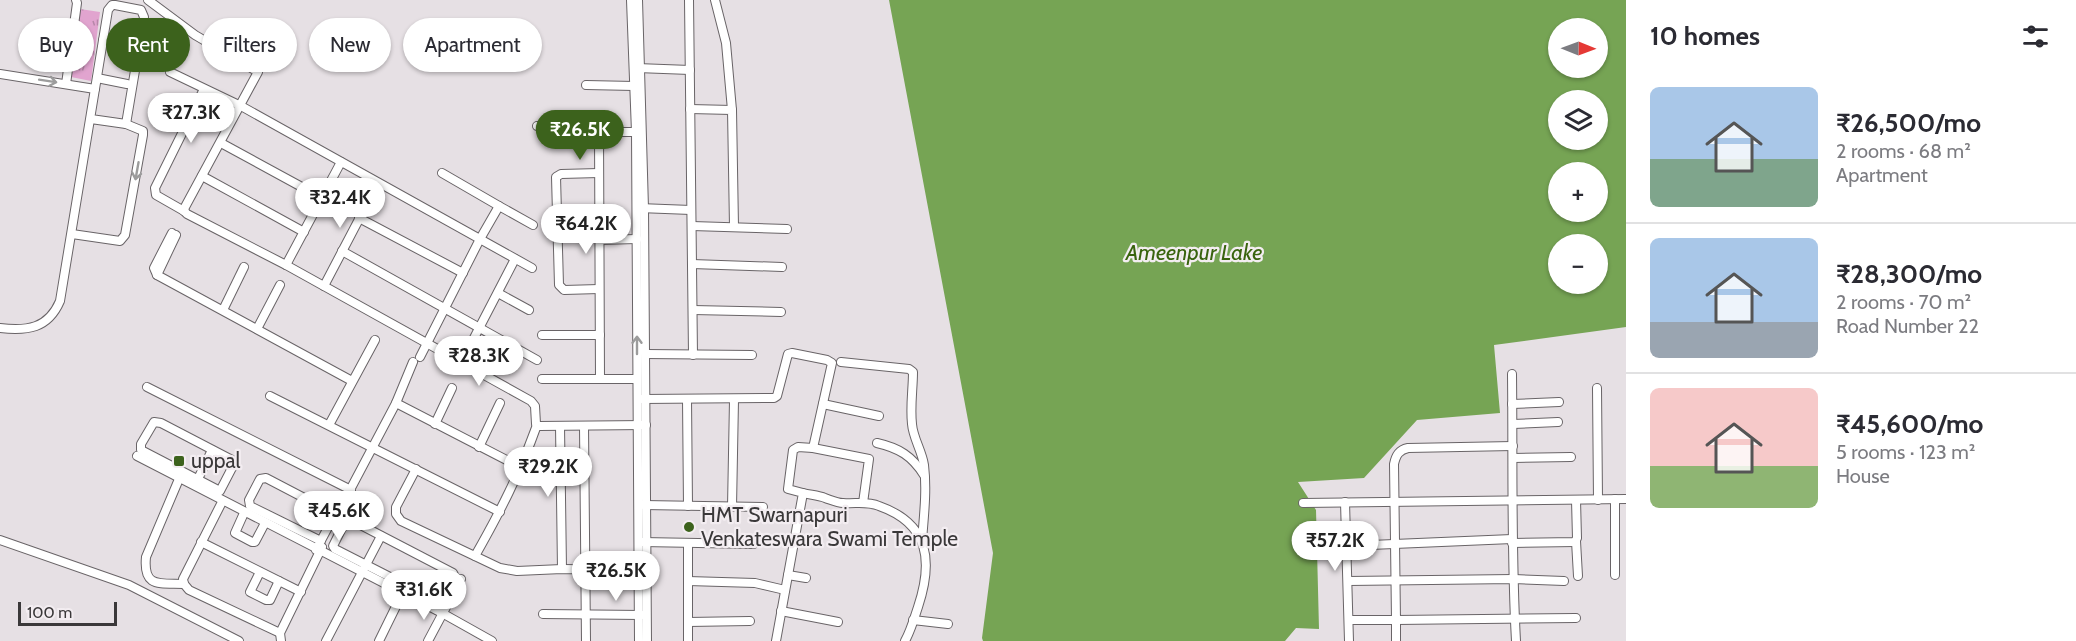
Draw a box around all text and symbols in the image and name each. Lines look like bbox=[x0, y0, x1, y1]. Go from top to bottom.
chip: Buy bbox=[18, 18, 94, 72]
chip: Rent bbox=[106, 18, 190, 72]
chip: Filters bbox=[202, 18, 297, 72]
chip: New bbox=[309, 18, 391, 72]
chip: Apartment bbox=[403, 18, 542, 72]
north arrow bbox=[1548, 18, 1608, 78]
map controls bbox=[1548, 18, 1608, 294]
text: 10 homes bbox=[1650, 20, 1760, 52]
icon: filters bbox=[2019, 20, 2052, 53]
one-way arrow bbox=[37, 76, 57, 87]
button: layers bbox=[1548, 90, 1608, 150]
pin: ₹27.3K bbox=[142, 93, 240, 144]
text: ₹27.3K bbox=[162, 100, 220, 124]
text: ₹26,500/mo bbox=[1836, 107, 1981, 139]
pin: ₹26.5K bbox=[531, 110, 629, 161]
icon: home bbox=[1698, 111, 1770, 183]
text: ₹26.5K bbox=[550, 117, 610, 141]
text: 2 rooms · 68 m² bbox=[1836, 139, 1971, 163]
one-way arrow bbox=[131, 160, 142, 180]
button: + bbox=[1548, 162, 1608, 222]
text: Apartment bbox=[1836, 163, 1928, 187]
pin: ₹32.4K bbox=[291, 178, 389, 229]
text: ₹32.4K bbox=[309, 185, 371, 209]
pin: ₹64.2K bbox=[537, 204, 635, 255]
text: ₹64.2K bbox=[555, 211, 617, 235]
button: − bbox=[1548, 234, 1608, 294]
water label: Ameenpur Lake bbox=[1125, 239, 1262, 266]
text: ₹28,300/mo bbox=[1836, 258, 1982, 290]
icon: home bbox=[1698, 262, 1770, 334]
text: 2 rooms · 70 m² bbox=[1836, 290, 1971, 314]
text: Road Number 22 bbox=[1836, 314, 1979, 338]
pin: ₹28.3K bbox=[430, 336, 528, 387]
one-way arrow bbox=[631, 336, 643, 356]
text: ₹28.3K bbox=[448, 343, 510, 367]
text: ₹45,600/mo bbox=[1836, 408, 1983, 440]
icon: home bbox=[1698, 412, 1770, 484]
text: 5 rooms · 123 m² bbox=[1836, 440, 1975, 464]
pin: ₹29.2K bbox=[499, 447, 597, 498]
place label: uppal bbox=[191, 448, 240, 473]
marker: uppal bbox=[172, 454, 186, 468]
text: ₹29.2K bbox=[518, 454, 578, 478]
text: House bbox=[1836, 464, 1890, 488]
pin: ₹45.6K bbox=[290, 491, 388, 542]
text: ₹45.6K bbox=[308, 498, 370, 522]
place label: HMT Swarnapuri Venkateswara Swami Temple bbox=[701, 502, 958, 551]
marker: HMT Swarnapuri Venkateswara Swami Temple bbox=[682, 520, 696, 534]
pin: ₹57.2K bbox=[1286, 521, 1384, 572]
text: ₹57.2K bbox=[1306, 528, 1364, 552]
pin: ₹26.5K bbox=[567, 551, 665, 602]
text: ₹26.5K bbox=[586, 558, 646, 582]
pin: ₹31.6K bbox=[375, 570, 473, 621]
text: ₹31.6K bbox=[395, 577, 453, 601]
scale bar bbox=[18, 599, 117, 626]
text: 100 m bbox=[27, 603, 72, 622]

